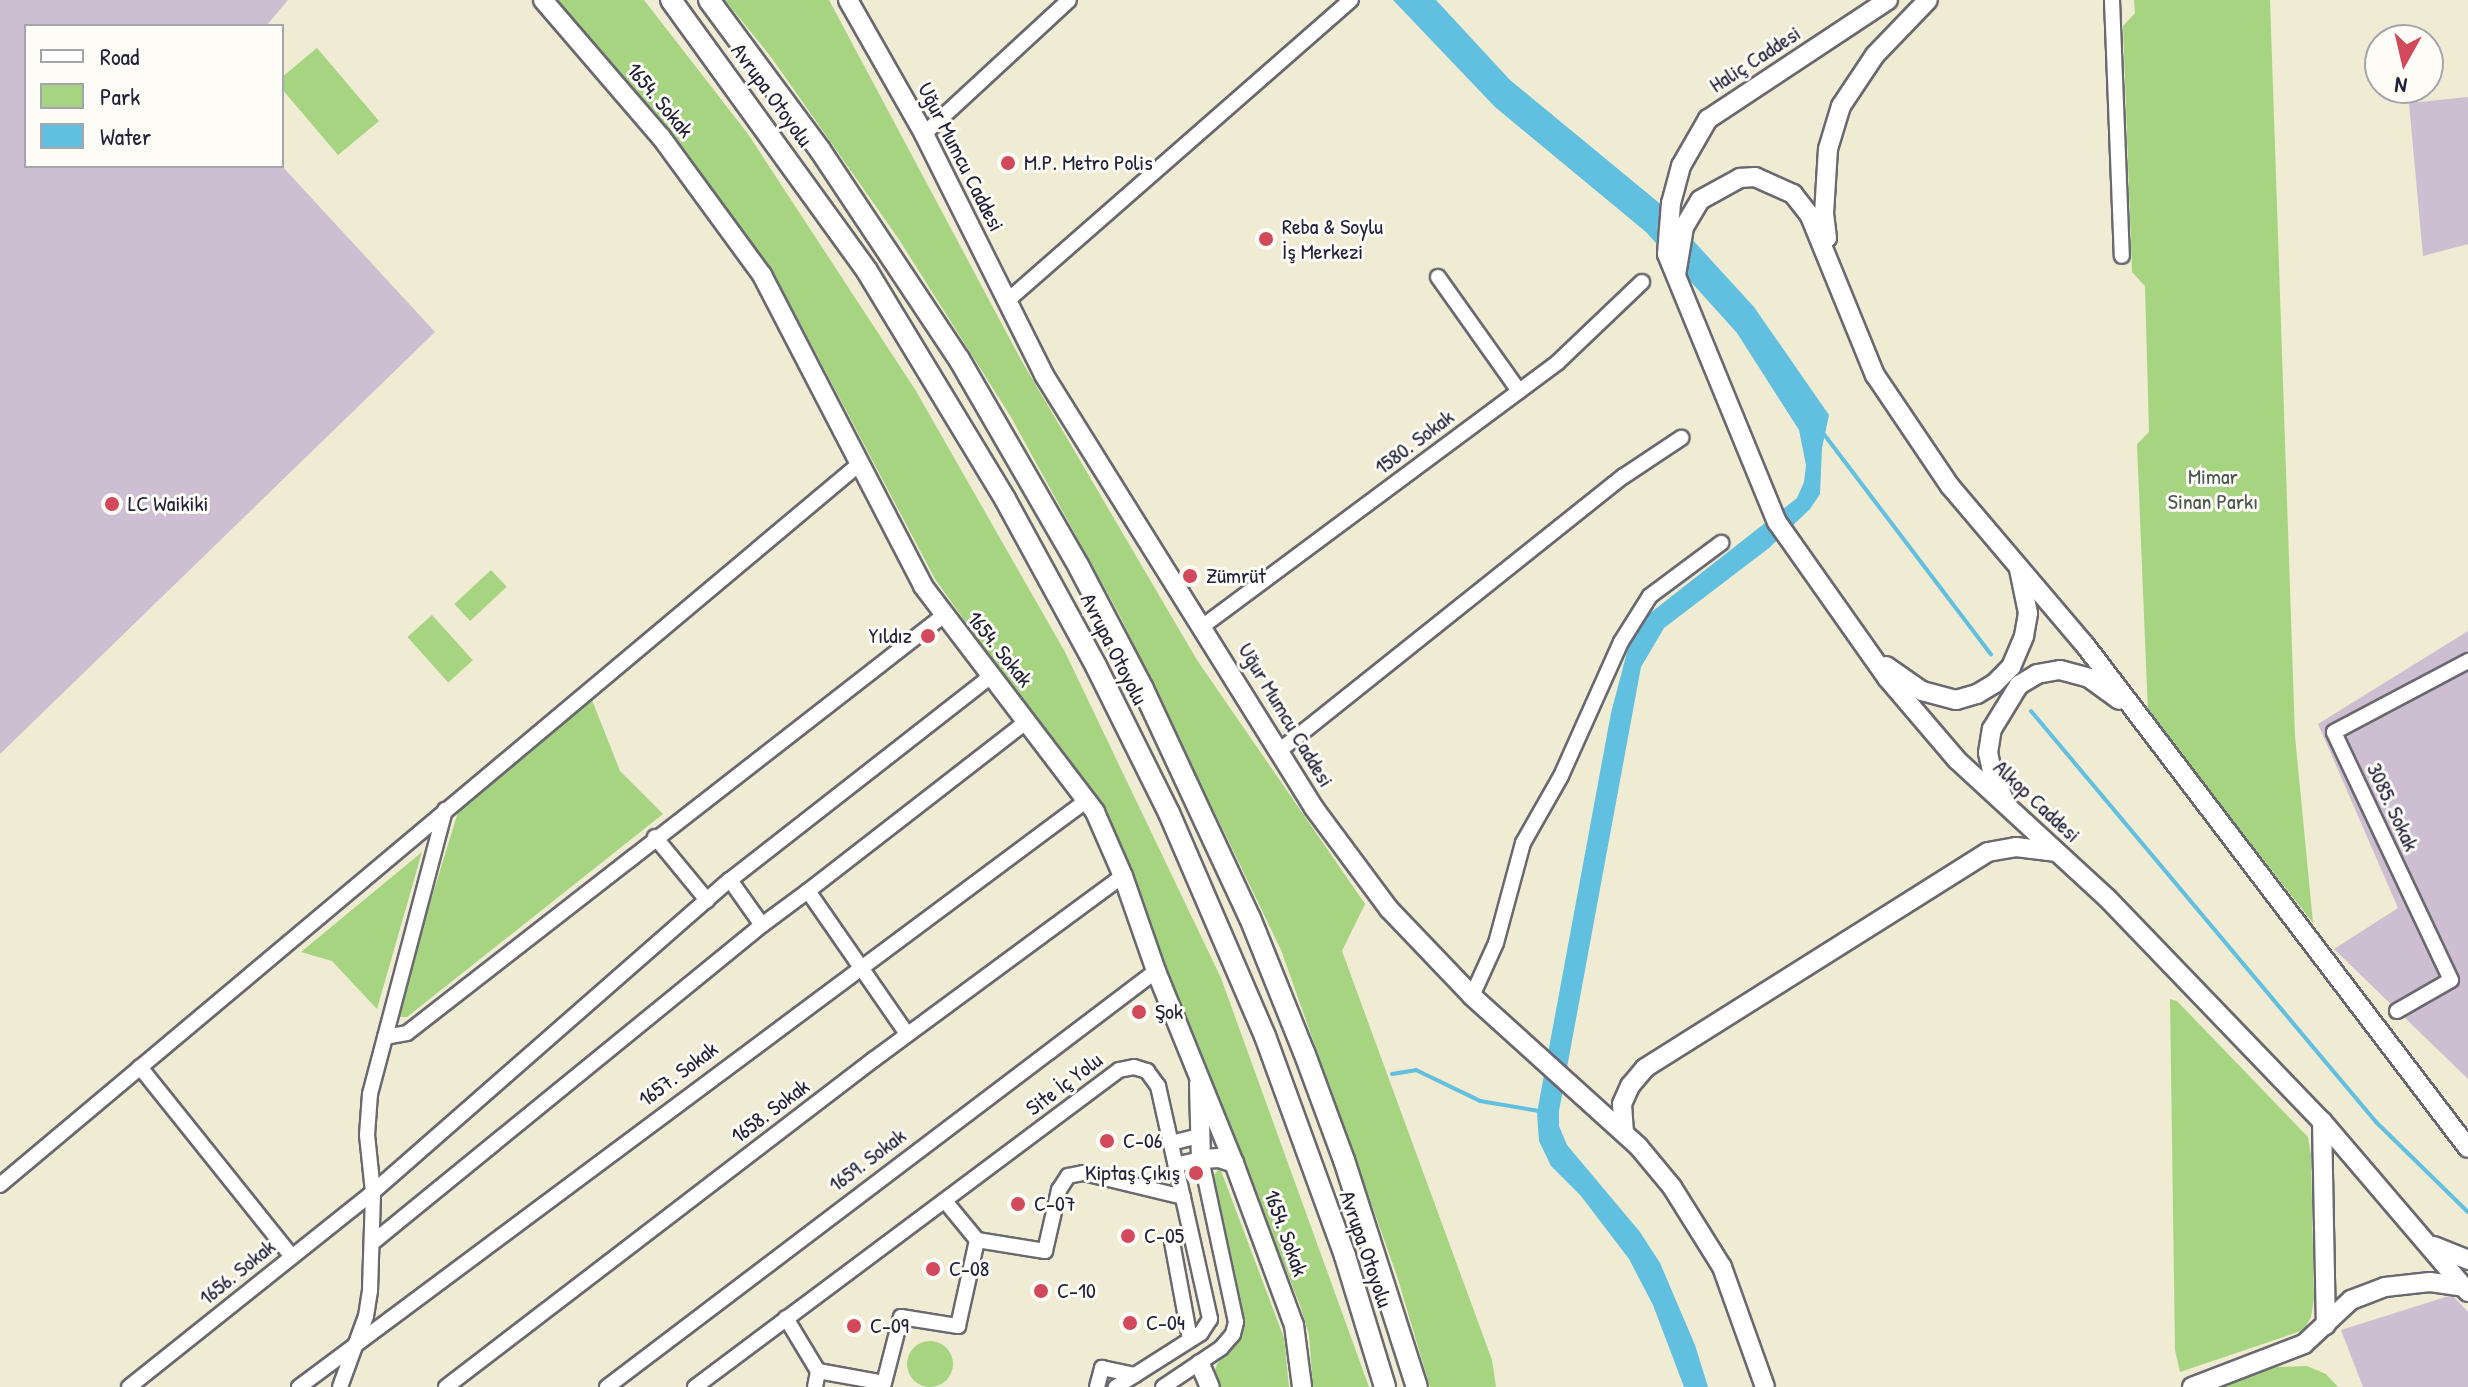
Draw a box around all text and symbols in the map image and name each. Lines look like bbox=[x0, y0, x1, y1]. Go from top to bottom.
street label: Haliç Caddesi bbox=[1704, 20, 1806, 98]
legend bbox=[24, 24, 284, 168]
north arrow bbox=[2364, 24, 2444, 104]
street label: Avrupa Otoyolu bbox=[726, 38, 818, 152]
text: Road bbox=[100, 40, 139, 72]
street label: 1654. Sokak bbox=[621, 57, 699, 143]
text: N bbox=[2393, 70, 2409, 101]
street label: Uğur Mumcu Caddesi bbox=[912, 78, 1010, 236]
text: Park bbox=[100, 80, 140, 112]
text: Water bbox=[100, 120, 151, 152]
place label: M.P. Metro Polis bbox=[1024, 150, 1153, 176]
marker: M.P. Metro Polis bbox=[999, 154, 1017, 172]
place label: Reba & Soylu İş Merkezi bbox=[1282, 213, 1383, 264]
marker: Reba & Soylu İş Merkezi bbox=[1257, 230, 1275, 248]
street label: 1580. Sokak bbox=[1369, 404, 1459, 480]
park label: Mimar Sinan Parkı bbox=[2168, 463, 2258, 514]
place label: LC Waikiki bbox=[128, 491, 209, 517]
marker: LC Waikiki bbox=[103, 495, 121, 513]
place label: Zümrüt bbox=[1206, 563, 1266, 589]
marker: Zümrüt bbox=[1181, 567, 1199, 585]
street label: Avrupa Otoyolu bbox=[1075, 589, 1153, 709]
street label: 1654. Sokak bbox=[961, 606, 1039, 692]
place label: Yıldız bbox=[869, 623, 912, 649]
marker: Yıldız bbox=[919, 627, 937, 645]
street label: Uğur Mumcu Caddesi bbox=[1233, 638, 1339, 792]
street label: Alkop Caddesi bbox=[1988, 754, 2086, 848]
street label: 3085. Sokak bbox=[2361, 759, 2425, 855]
place label: Şok bbox=[1155, 999, 1183, 1025]
marker: Şok bbox=[1130, 1003, 1148, 1021]
street label: 1657. Sokak bbox=[633, 1036, 723, 1112]
street label: Site İç Yolu bbox=[1021, 1047, 1107, 1121]
street label: 1658. Sokak bbox=[726, 1073, 814, 1149]
street label: 1659. Sokak bbox=[823, 1122, 911, 1198]
place label: C-06 bbox=[1123, 1128, 1163, 1154]
marker: C-06 bbox=[1098, 1132, 1116, 1150]
place label: Kiptaş Çıkış bbox=[1085, 1160, 1180, 1186]
marker: Kiptaş Çıkış bbox=[1187, 1164, 1205, 1182]
street label: 1654. Sokak bbox=[1258, 1186, 1314, 1280]
street label: Avrupa Otoyolu bbox=[1334, 1187, 1398, 1311]
place label: C-07 bbox=[1034, 1191, 1076, 1217]
marker: C-07 bbox=[1009, 1195, 1027, 1213]
place label: C-05 bbox=[1144, 1223, 1184, 1249]
marker: C-05 bbox=[1119, 1227, 1137, 1245]
street label: 1656. Sokak bbox=[194, 1233, 280, 1311]
place label: C-08 bbox=[949, 1256, 989, 1282]
marker: C-08 bbox=[924, 1260, 942, 1278]
place label: C-10 bbox=[1057, 1278, 1096, 1304]
marker: C-10 bbox=[1032, 1282, 1050, 1300]
place label: C-04 bbox=[1146, 1310, 1185, 1336]
place label: C-09 bbox=[870, 1313, 909, 1339]
marker: C-04 bbox=[1121, 1314, 1139, 1332]
marker: C-09 bbox=[845, 1317, 863, 1335]

